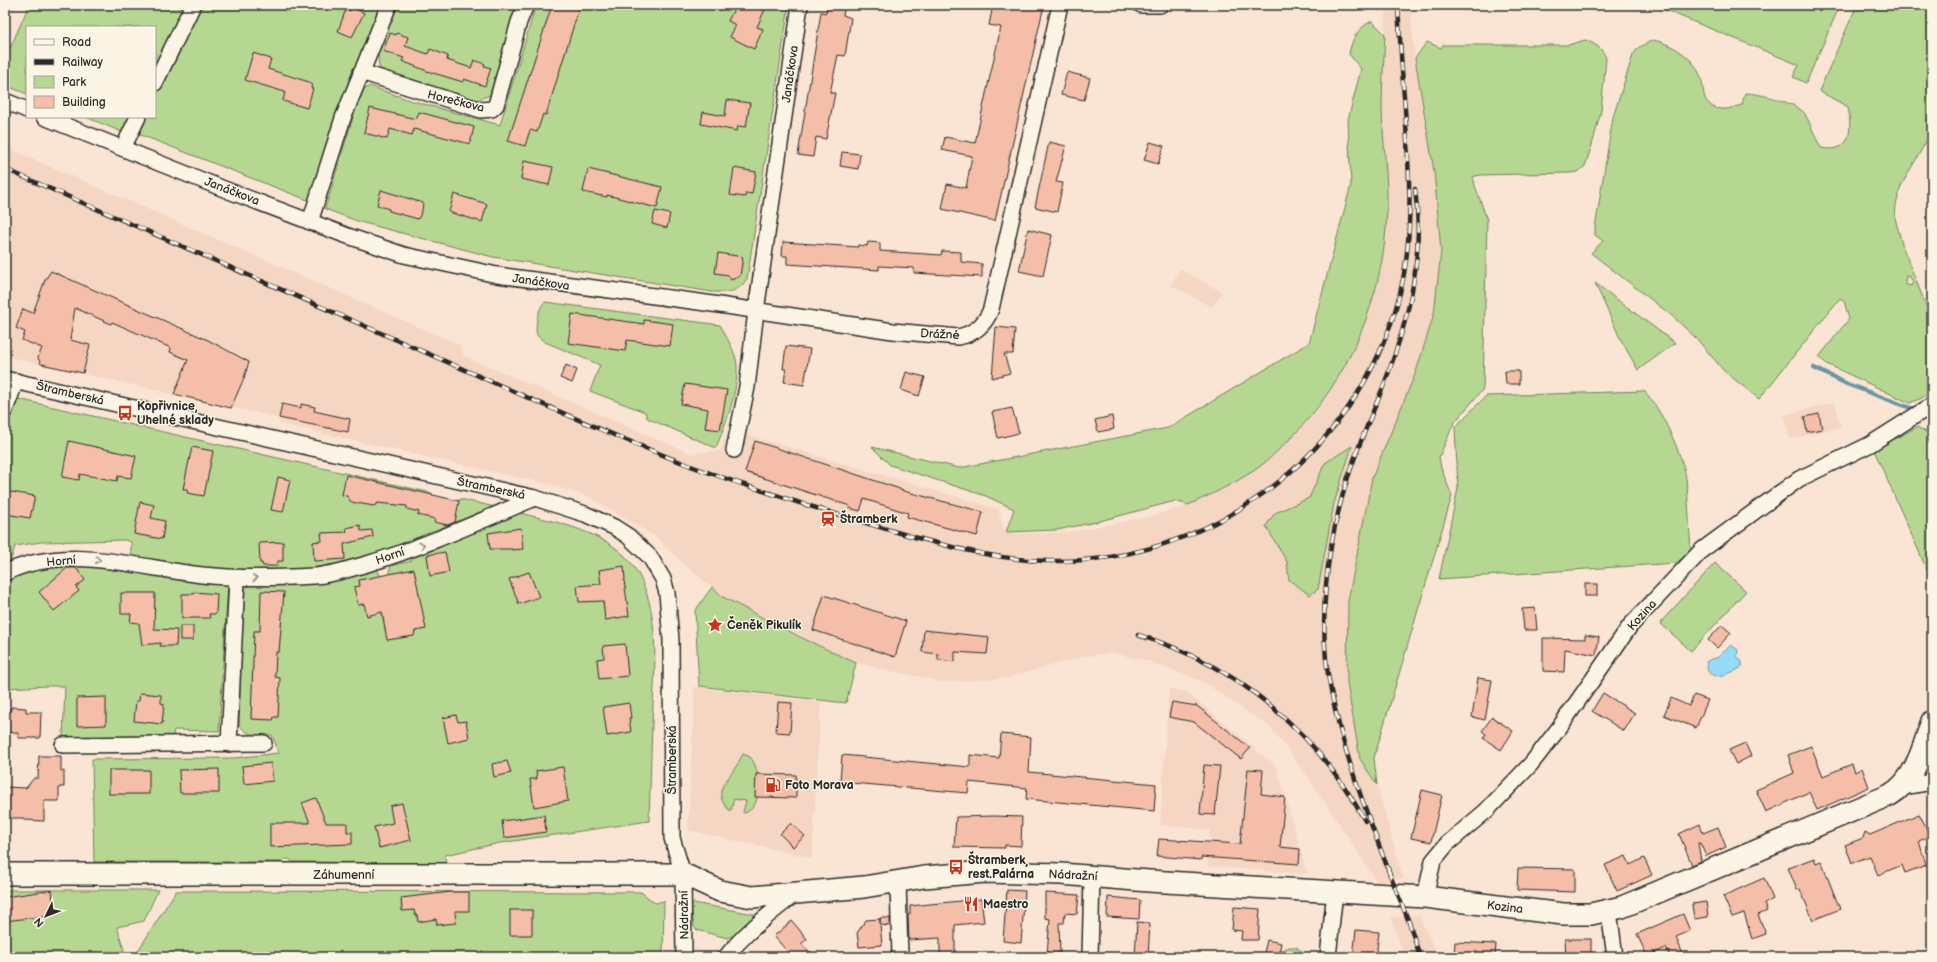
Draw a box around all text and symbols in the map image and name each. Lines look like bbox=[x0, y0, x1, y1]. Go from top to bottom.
legend bbox=[26, 26, 156, 118]
text: Road bbox=[62, 35, 91, 50]
street label: Janáčkova bbox=[779, 44, 802, 104]
text: Railway bbox=[62, 55, 104, 70]
text: Park bbox=[62, 75, 86, 90]
street label: Horečkova bbox=[426, 87, 486, 116]
text: Building bbox=[62, 95, 106, 110]
street label: Janáčkova bbox=[202, 174, 262, 209]
street label: Janáčkova bbox=[511, 271, 571, 294]
street label: Drážné bbox=[920, 326, 960, 343]
street label: Štramberská bbox=[34, 377, 106, 409]
place label: Kopřivnice, Uhelné sklady bbox=[137, 399, 214, 428]
bus stop icon: Kopřivnice, Uhelné sklady bbox=[116, 404, 134, 422]
street label: Štramberská bbox=[455, 473, 527, 503]
station icon: Štramberk bbox=[819, 510, 837, 528]
place label: Štramberk bbox=[840, 510, 898, 527]
one-way arrow bbox=[418, 541, 425, 549]
street label: Horní bbox=[374, 545, 407, 568]
street label: Horní bbox=[46, 553, 77, 570]
one-way arrow bbox=[95, 556, 101, 565]
one-way arrow bbox=[252, 574, 258, 582]
street label: Kozina bbox=[1625, 597, 1660, 634]
place icon: Čeněk Pikulík bbox=[706, 616, 724, 634]
place label: Čeněk Pikulík bbox=[727, 616, 802, 633]
street label: Štramberská bbox=[664, 725, 680, 795]
fuel station icon: Foto Morava bbox=[764, 776, 782, 794]
place label: Foto Morava bbox=[785, 778, 854, 793]
place label: Štramberk, rest.Palárna bbox=[968, 851, 1034, 882]
bus stop icon: Štramberk, rest.Palárna bbox=[947, 858, 965, 876]
street label: Nádražní bbox=[1048, 867, 1098, 884]
street label: Záhumenní bbox=[313, 868, 375, 883]
street label: Nádražní bbox=[677, 890, 692, 940]
restaurant icon: Maestro bbox=[962, 895, 980, 913]
north arrow bbox=[26, 896, 66, 936]
place label: Maestro bbox=[983, 897, 1029, 912]
street label: Kozina bbox=[1486, 898, 1524, 917]
text: N bbox=[31, 915, 47, 930]

